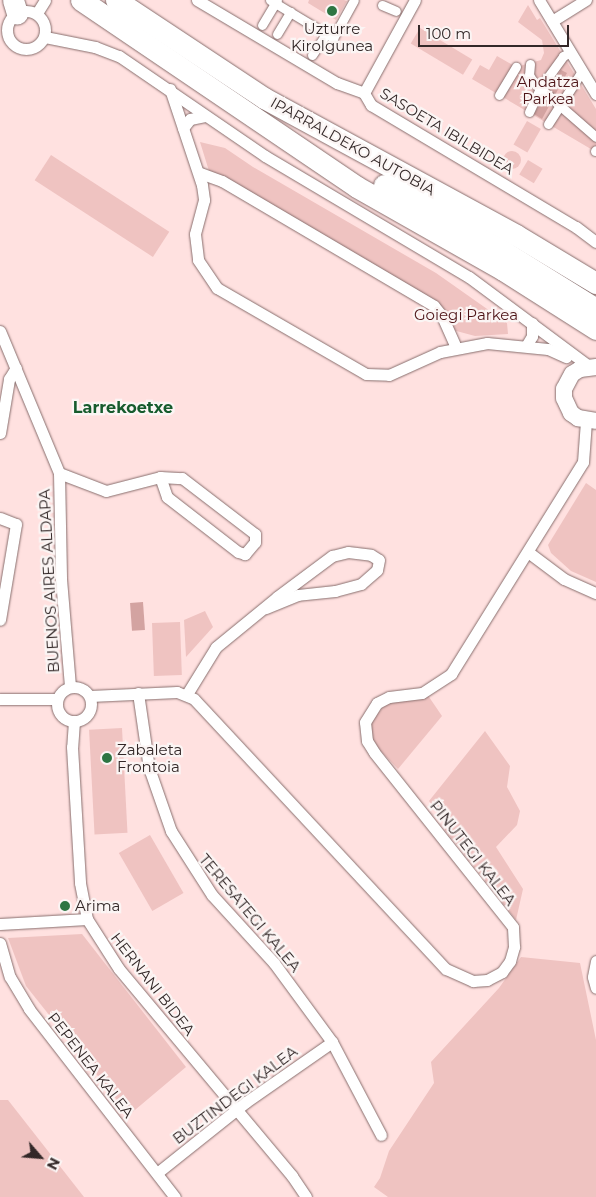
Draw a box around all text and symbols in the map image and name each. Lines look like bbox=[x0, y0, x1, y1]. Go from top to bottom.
marker: Uzturre Kirolgunea bbox=[326, 5, 338, 17]
scale bar bbox=[421, 15, 572, 47]
place label: Uzturre Kirolgunea bbox=[291, 19, 373, 54]
text: 100 m bbox=[426, 24, 471, 43]
park label: Andatza Parkea bbox=[517, 72, 579, 107]
street label: SASOETA IBILBIDEA bbox=[377, 84, 517, 178]
street label: IPARRALDEKO AUTOBIA bbox=[268, 93, 438, 199]
park label: Goiegi Parkea bbox=[414, 306, 518, 324]
district label: Larrekoetxe bbox=[73, 398, 173, 418]
street label: BUENOS AIRES ALDAPA bbox=[35, 489, 63, 673]
place label: Zabaleta Frontoia bbox=[117, 740, 182, 775]
marker: Zabaleta Frontoia bbox=[101, 752, 113, 764]
street label: PINUTEGI KALEA bbox=[426, 797, 520, 909]
street label: TERESATEGI KALEA bbox=[195, 850, 305, 976]
place label: Arima bbox=[75, 897, 120, 915]
marker: Arima bbox=[59, 900, 71, 912]
street label: HERNANI BIDEA bbox=[107, 929, 199, 1039]
street label: PEPENEA KALEA bbox=[44, 1009, 138, 1121]
street label: BUZTINDEGI KALEA bbox=[169, 1042, 301, 1148]
north arrow bbox=[15, 1132, 65, 1182]
text: N bbox=[43, 1155, 64, 1173]

